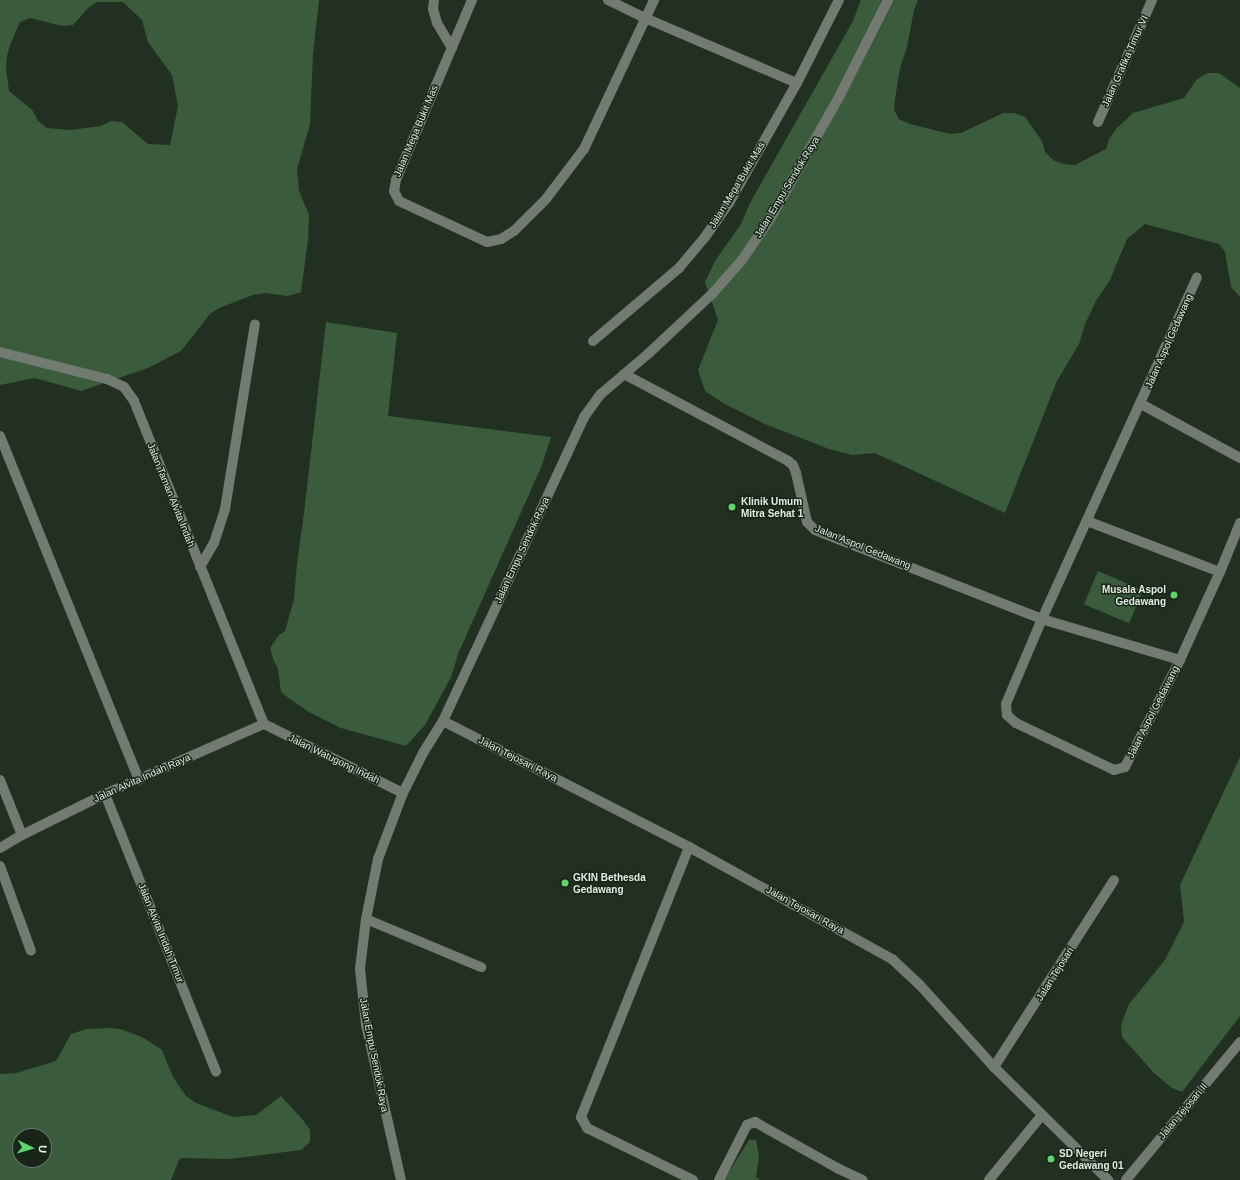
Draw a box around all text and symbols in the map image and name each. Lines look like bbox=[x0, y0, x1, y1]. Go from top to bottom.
street label: Jalan Grafika Timur VI bbox=[1099, 13, 1151, 109]
street label: Jalan Mega Bukit Mas bbox=[391, 83, 441, 179]
street label: Jalan Empu Sendok Raya bbox=[752, 134, 822, 240]
street label: Jalan Mega Bukit Mas bbox=[707, 140, 767, 230]
street label: Jalan Aspol Gedawang bbox=[1143, 292, 1195, 390]
street label: Jalan Taman Alvita Indah bbox=[145, 441, 197, 549]
street label: Jalan Empu Sendok Raya bbox=[492, 495, 552, 605]
place label: Klinik Umum Mitra Sehat 1 bbox=[741, 495, 803, 518]
marker: Klinik Umum Mitra Sehat 1 bbox=[726, 501, 738, 513]
street label: Jalan Aspol Gedawang bbox=[813, 522, 913, 572]
place label: Musala Aspol Gedawang bbox=[1102, 583, 1166, 606]
marker: Musala Aspol Gedawang bbox=[1169, 590, 1179, 600]
street label: Jalan Aspol Gedawang bbox=[1124, 663, 1182, 761]
street label: Jalan Watugong Indah bbox=[287, 732, 381, 786]
street label: Jalan Tejosari Raya bbox=[476, 734, 560, 784]
street label: Jalan Alvita Indah Raya bbox=[92, 751, 192, 805]
place label: GKIN Bethesda Gedawang bbox=[573, 871, 646, 894]
marker: GKIN Bethesda Gedawang bbox=[560, 878, 570, 888]
street label: Jalan Alvita Indah Timur bbox=[135, 881, 187, 985]
street label: Jalan Tejosari Raya bbox=[764, 884, 846, 936]
street label: Jalan Tejosari bbox=[1034, 945, 1076, 1003]
street label: Jalan Empu Sendok Raya bbox=[357, 997, 391, 1113]
street label: Jalan Tejosari II bbox=[1156, 1081, 1210, 1141]
north arrow bbox=[12, 1128, 52, 1168]
text: U bbox=[37, 1144, 49, 1153]
place label: SD Negeri Gedawang 01 bbox=[1059, 1147, 1123, 1170]
marker: SD Negeri Gedawang 01 bbox=[1046, 1154, 1056, 1164]

